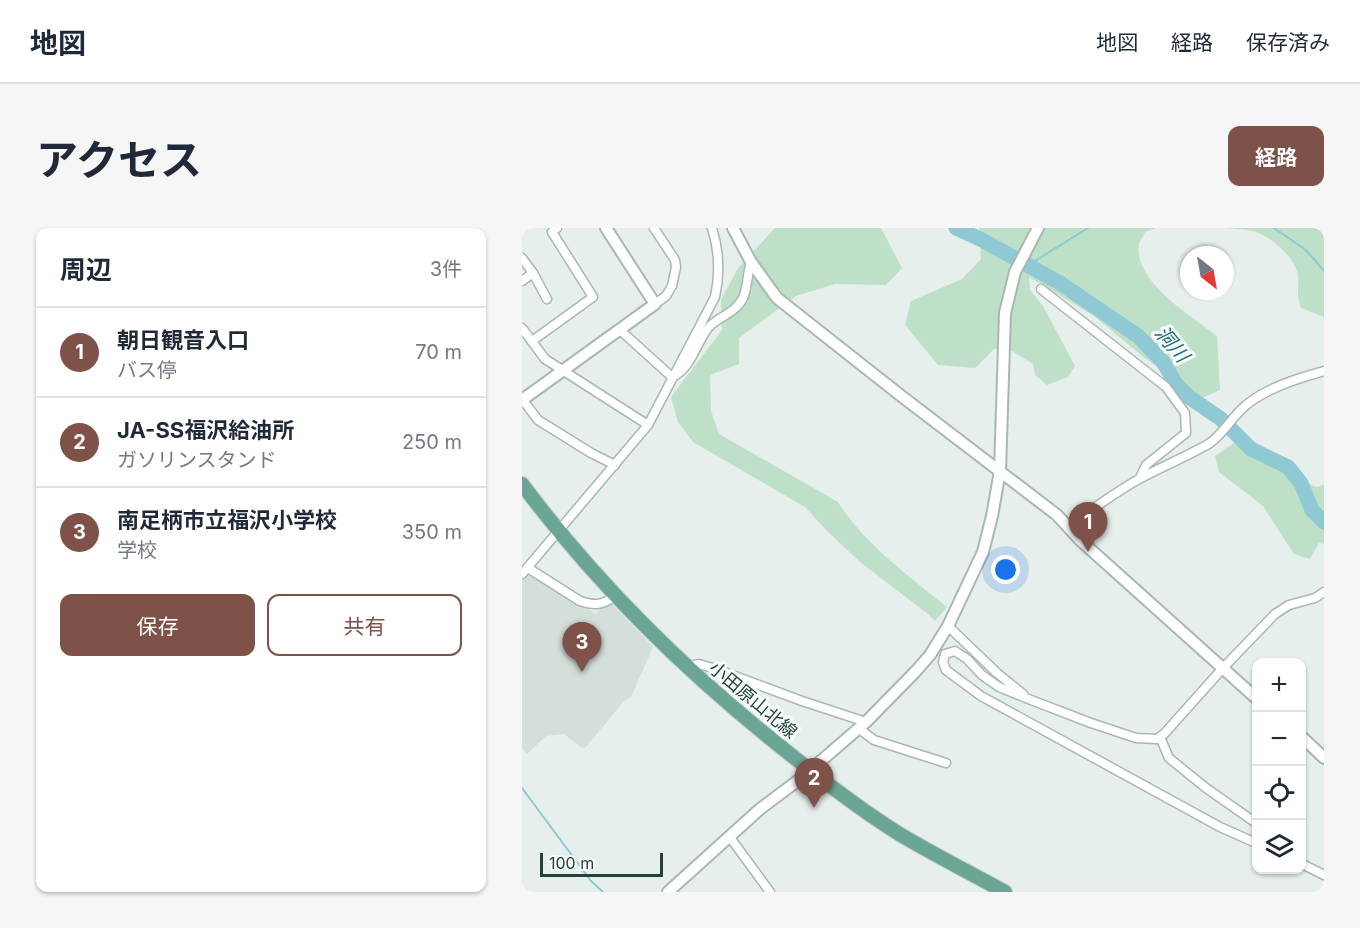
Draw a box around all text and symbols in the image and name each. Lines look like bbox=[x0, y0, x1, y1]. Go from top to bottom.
text: 地図 bbox=[30, 26, 86, 60]
text: 地図 bbox=[1096, 30, 1138, 55]
text: 経路 bbox=[1171, 30, 1213, 55]
text: 保存済み bbox=[1246, 30, 1330, 55]
button: 経路 bbox=[1228, 126, 1324, 186]
text: アクセス bbox=[36, 134, 202, 185]
north arrow bbox=[1180, 246, 1234, 300]
text: 周辺 bbox=[60, 254, 112, 285]
text: 3件 bbox=[430, 257, 462, 281]
water label: 洞川 bbox=[1150, 321, 1195, 369]
text: 朝日観音入口 bbox=[117, 327, 249, 353]
text: 1 bbox=[75, 340, 84, 364]
text: 70 m bbox=[415, 340, 462, 364]
text: バス停 bbox=[117, 358, 177, 382]
text: JA-SS福沢給油所 bbox=[117, 417, 294, 443]
text: 2 bbox=[73, 430, 86, 454]
text: 250 m bbox=[402, 430, 462, 454]
text: ガソリンスタンド bbox=[117, 448, 277, 472]
pin: 1 bbox=[1068, 502, 1108, 552]
text: 南足柄市立福沢小学校 bbox=[117, 507, 337, 533]
text: 3 bbox=[73, 520, 86, 544]
text: 350 m bbox=[402, 520, 462, 544]
text: 学校 bbox=[117, 538, 157, 562]
your location bbox=[991, 555, 1020, 584]
button: 保存 bbox=[60, 594, 255, 656]
button: 共有 bbox=[267, 594, 462, 656]
pin: 3 bbox=[562, 622, 602, 672]
street label: 小田原山北線 bbox=[705, 657, 801, 742]
map controls bbox=[1252, 658, 1306, 874]
button: + bbox=[1252, 658, 1306, 712]
button: − bbox=[1252, 712, 1306, 766]
pin: 2 bbox=[794, 758, 834, 808]
button: locate bbox=[1252, 766, 1306, 820]
button: layers bbox=[1252, 820, 1306, 874]
scale bar bbox=[540, 850, 663, 878]
text: 100 m bbox=[549, 853, 594, 873]

